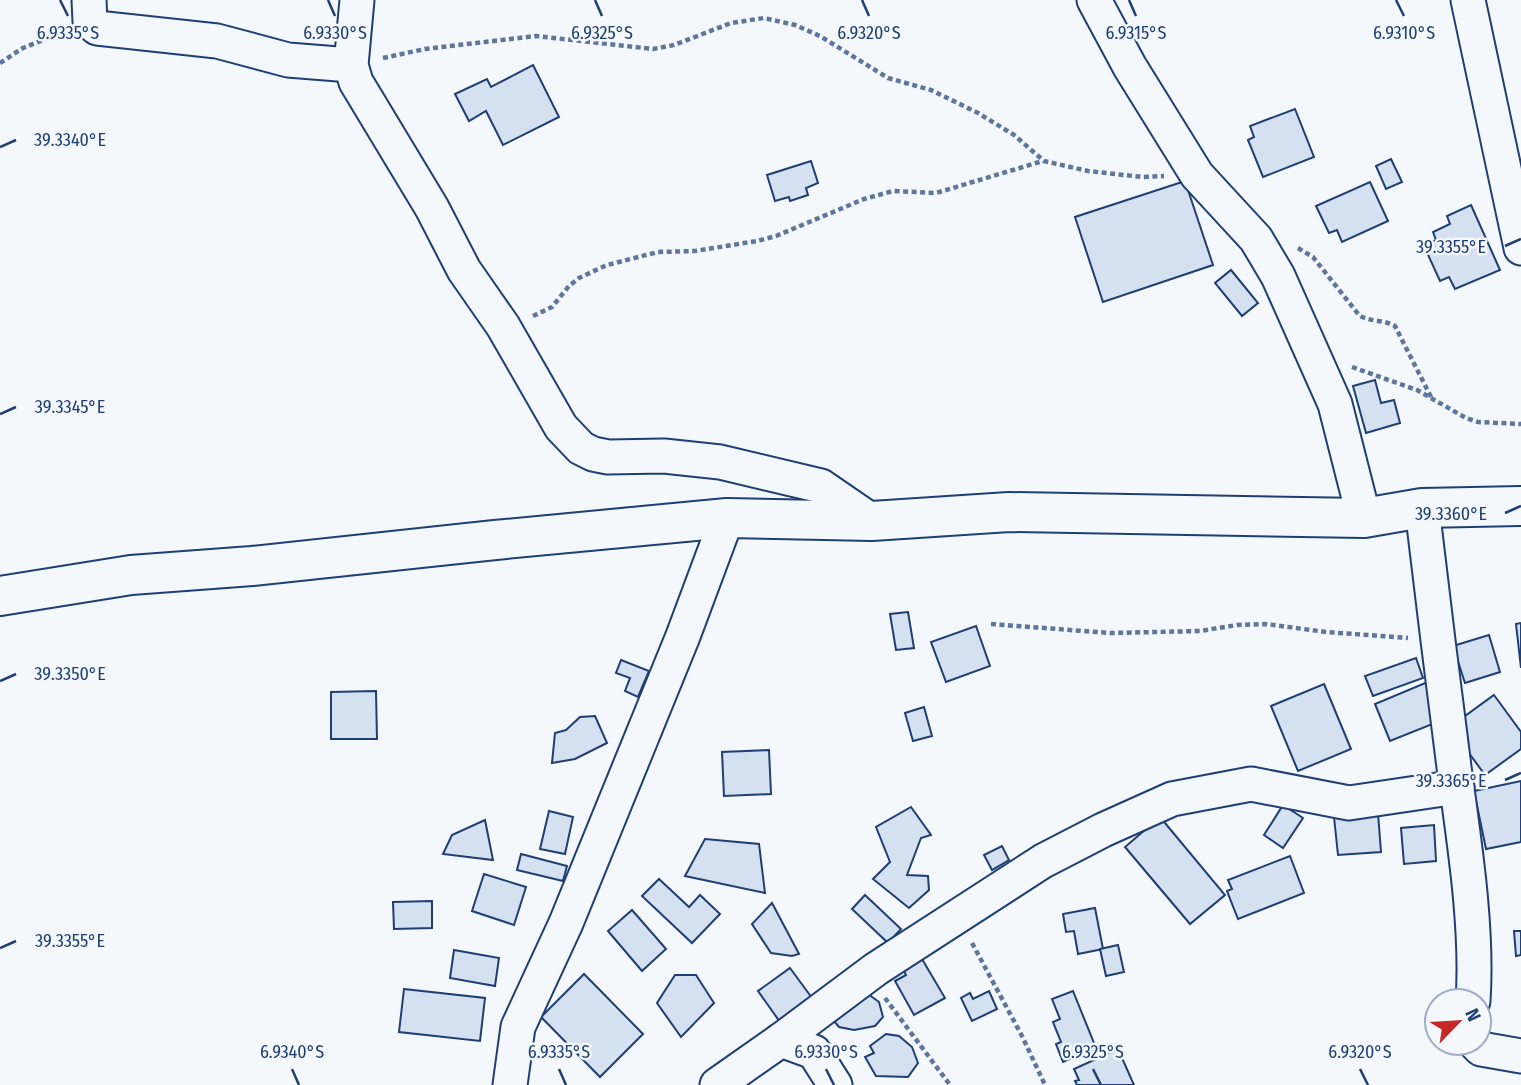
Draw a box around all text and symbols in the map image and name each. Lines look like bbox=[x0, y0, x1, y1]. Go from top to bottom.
text: 6.9335°S bbox=[37, 22, 99, 44]
text: 6.9330°S bbox=[303, 22, 367, 44]
text: 6.9325°S bbox=[571, 22, 633, 44]
text: 6.9320°S bbox=[837, 22, 901, 44]
text: 6.9315°S bbox=[1106, 22, 1166, 44]
text: 6.9310°S bbox=[1373, 22, 1435, 44]
text: 39.3340°E bbox=[34, 129, 106, 151]
text: 39.3355°E bbox=[1416, 236, 1486, 258]
text: 39.3345°E bbox=[35, 396, 105, 418]
text: 39.3360°E bbox=[1415, 503, 1487, 525]
text: 39.3350°E bbox=[34, 663, 106, 685]
text: 39.3365°E bbox=[1416, 770, 1486, 792]
text: 39.3355°E bbox=[35, 930, 105, 952]
north arrow bbox=[1423, 987, 1493, 1057]
text: N bbox=[1460, 1005, 1486, 1025]
text: 6.9340°S bbox=[260, 1041, 324, 1063]
text: 6.9335°S bbox=[528, 1041, 590, 1063]
text: 6.9330°S bbox=[794, 1041, 858, 1063]
text: 6.9325°S bbox=[1062, 1041, 1124, 1063]
text: 6.9320°S bbox=[1328, 1041, 1392, 1063]

